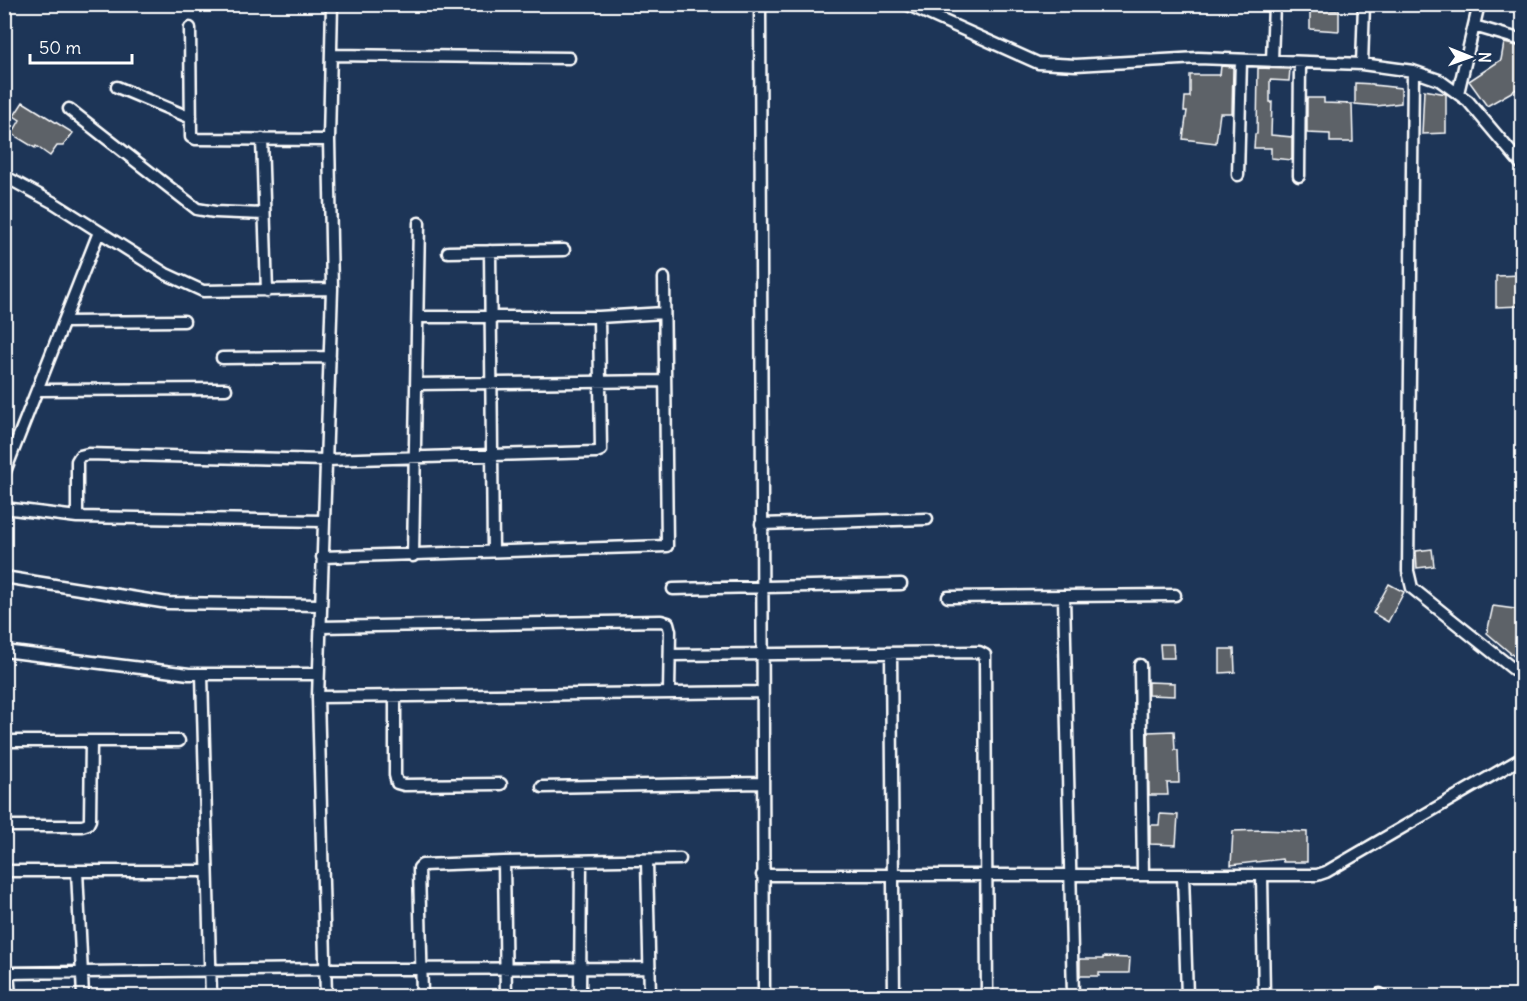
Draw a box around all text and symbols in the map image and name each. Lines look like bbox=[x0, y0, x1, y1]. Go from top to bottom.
scale bar bbox=[30, 27, 132, 65]
north arrow bbox=[1440, 27, 1500, 87]
text: 50 m bbox=[39, 36, 81, 59]
text: N bbox=[1475, 52, 1495, 63]

